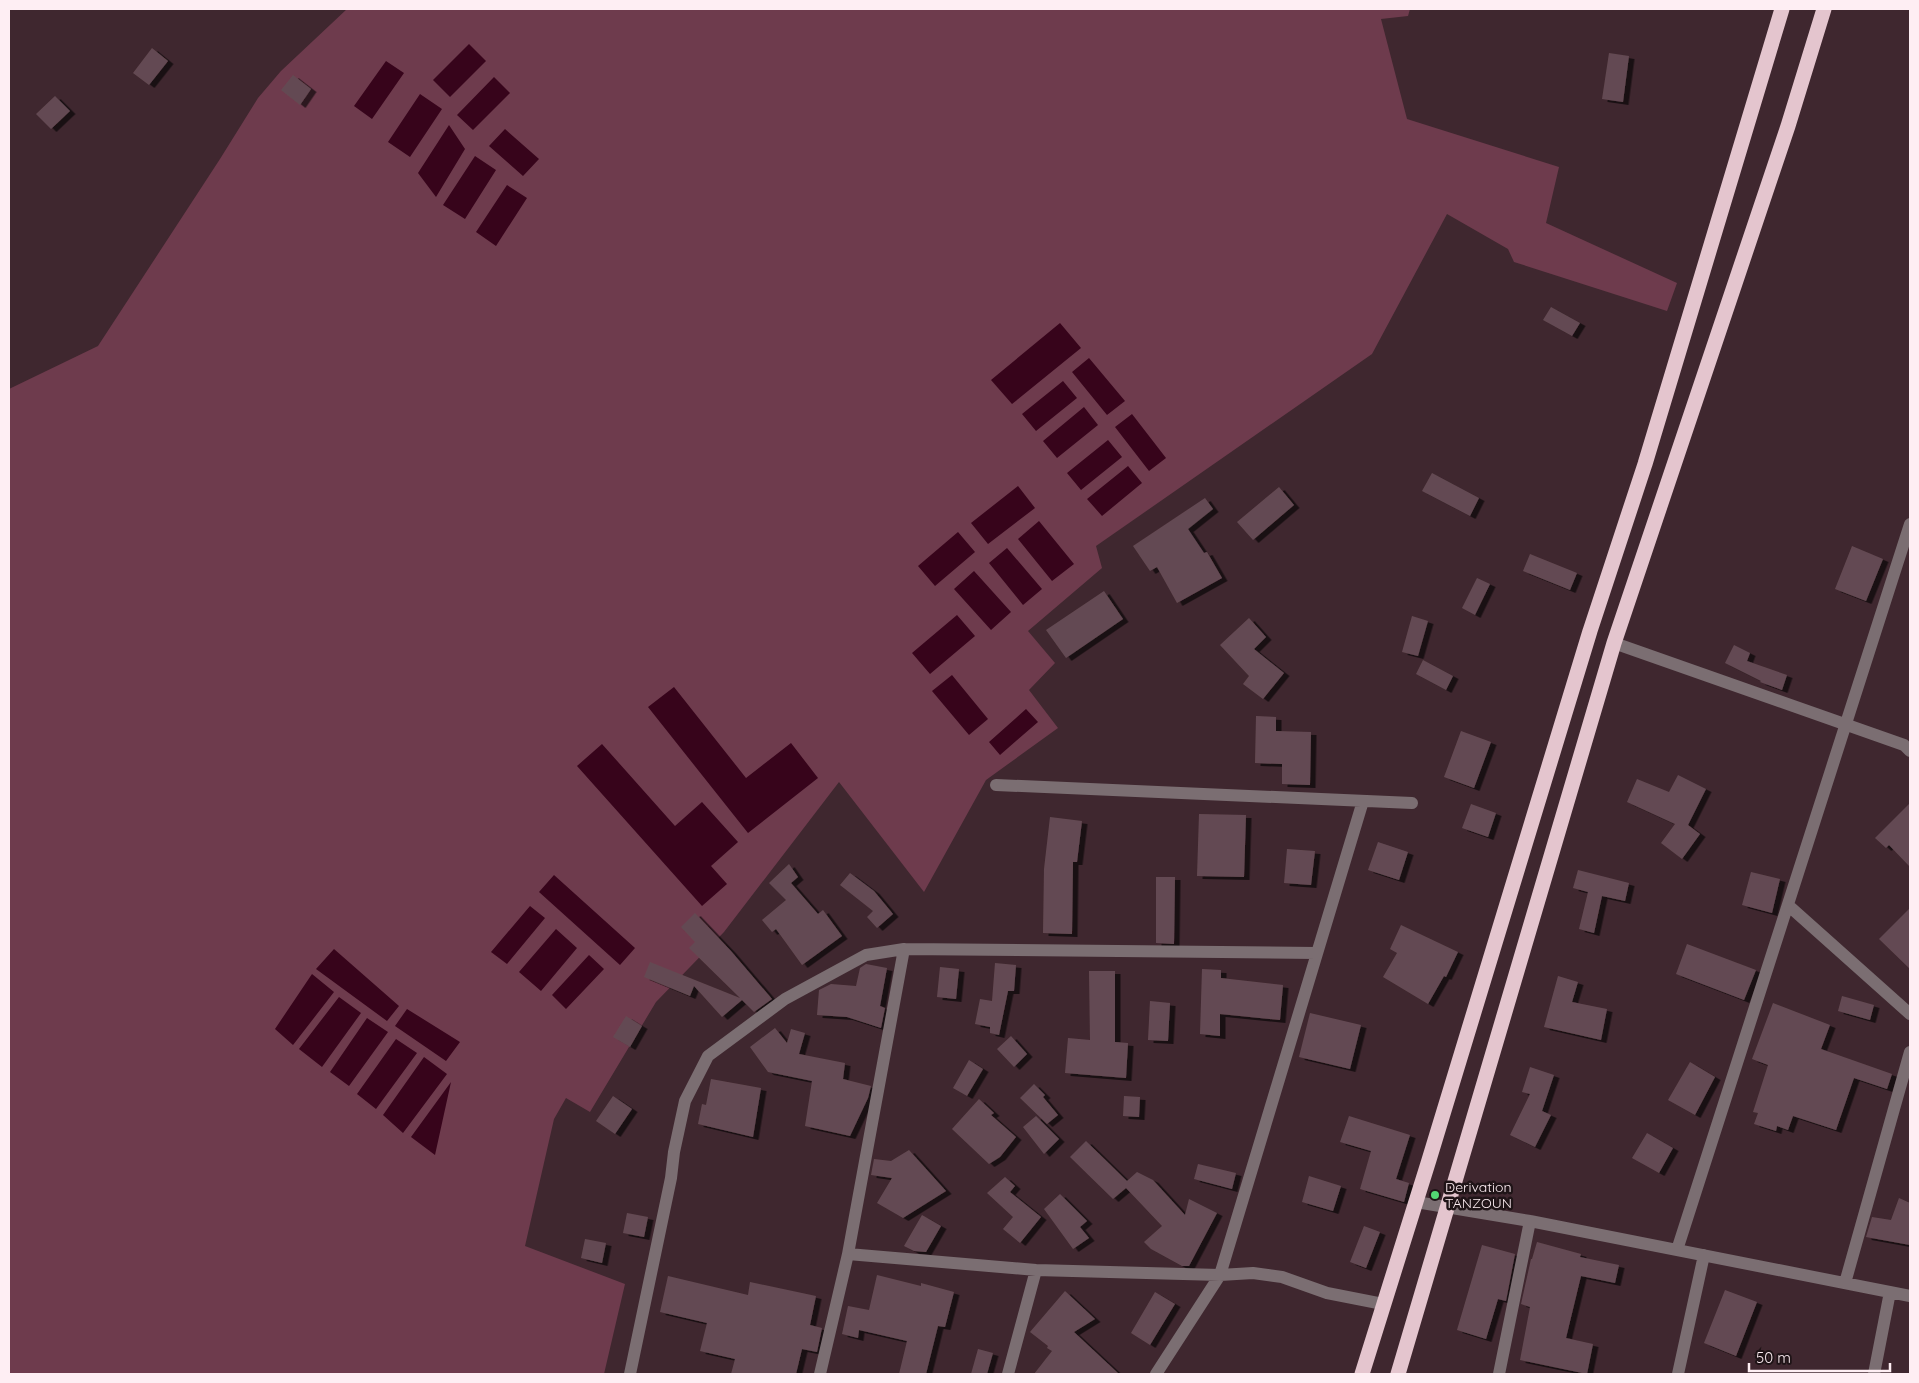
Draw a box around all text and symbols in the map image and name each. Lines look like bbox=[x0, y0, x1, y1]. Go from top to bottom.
place label: Derivation TANZOUN bbox=[1445, 1178, 1512, 1212]
marker: Derivation TANZOUN bbox=[1429, 1189, 1441, 1201]
scale bar bbox=[1749, 1340, 1890, 1372]
text: 50 m bbox=[1756, 1348, 1791, 1367]

